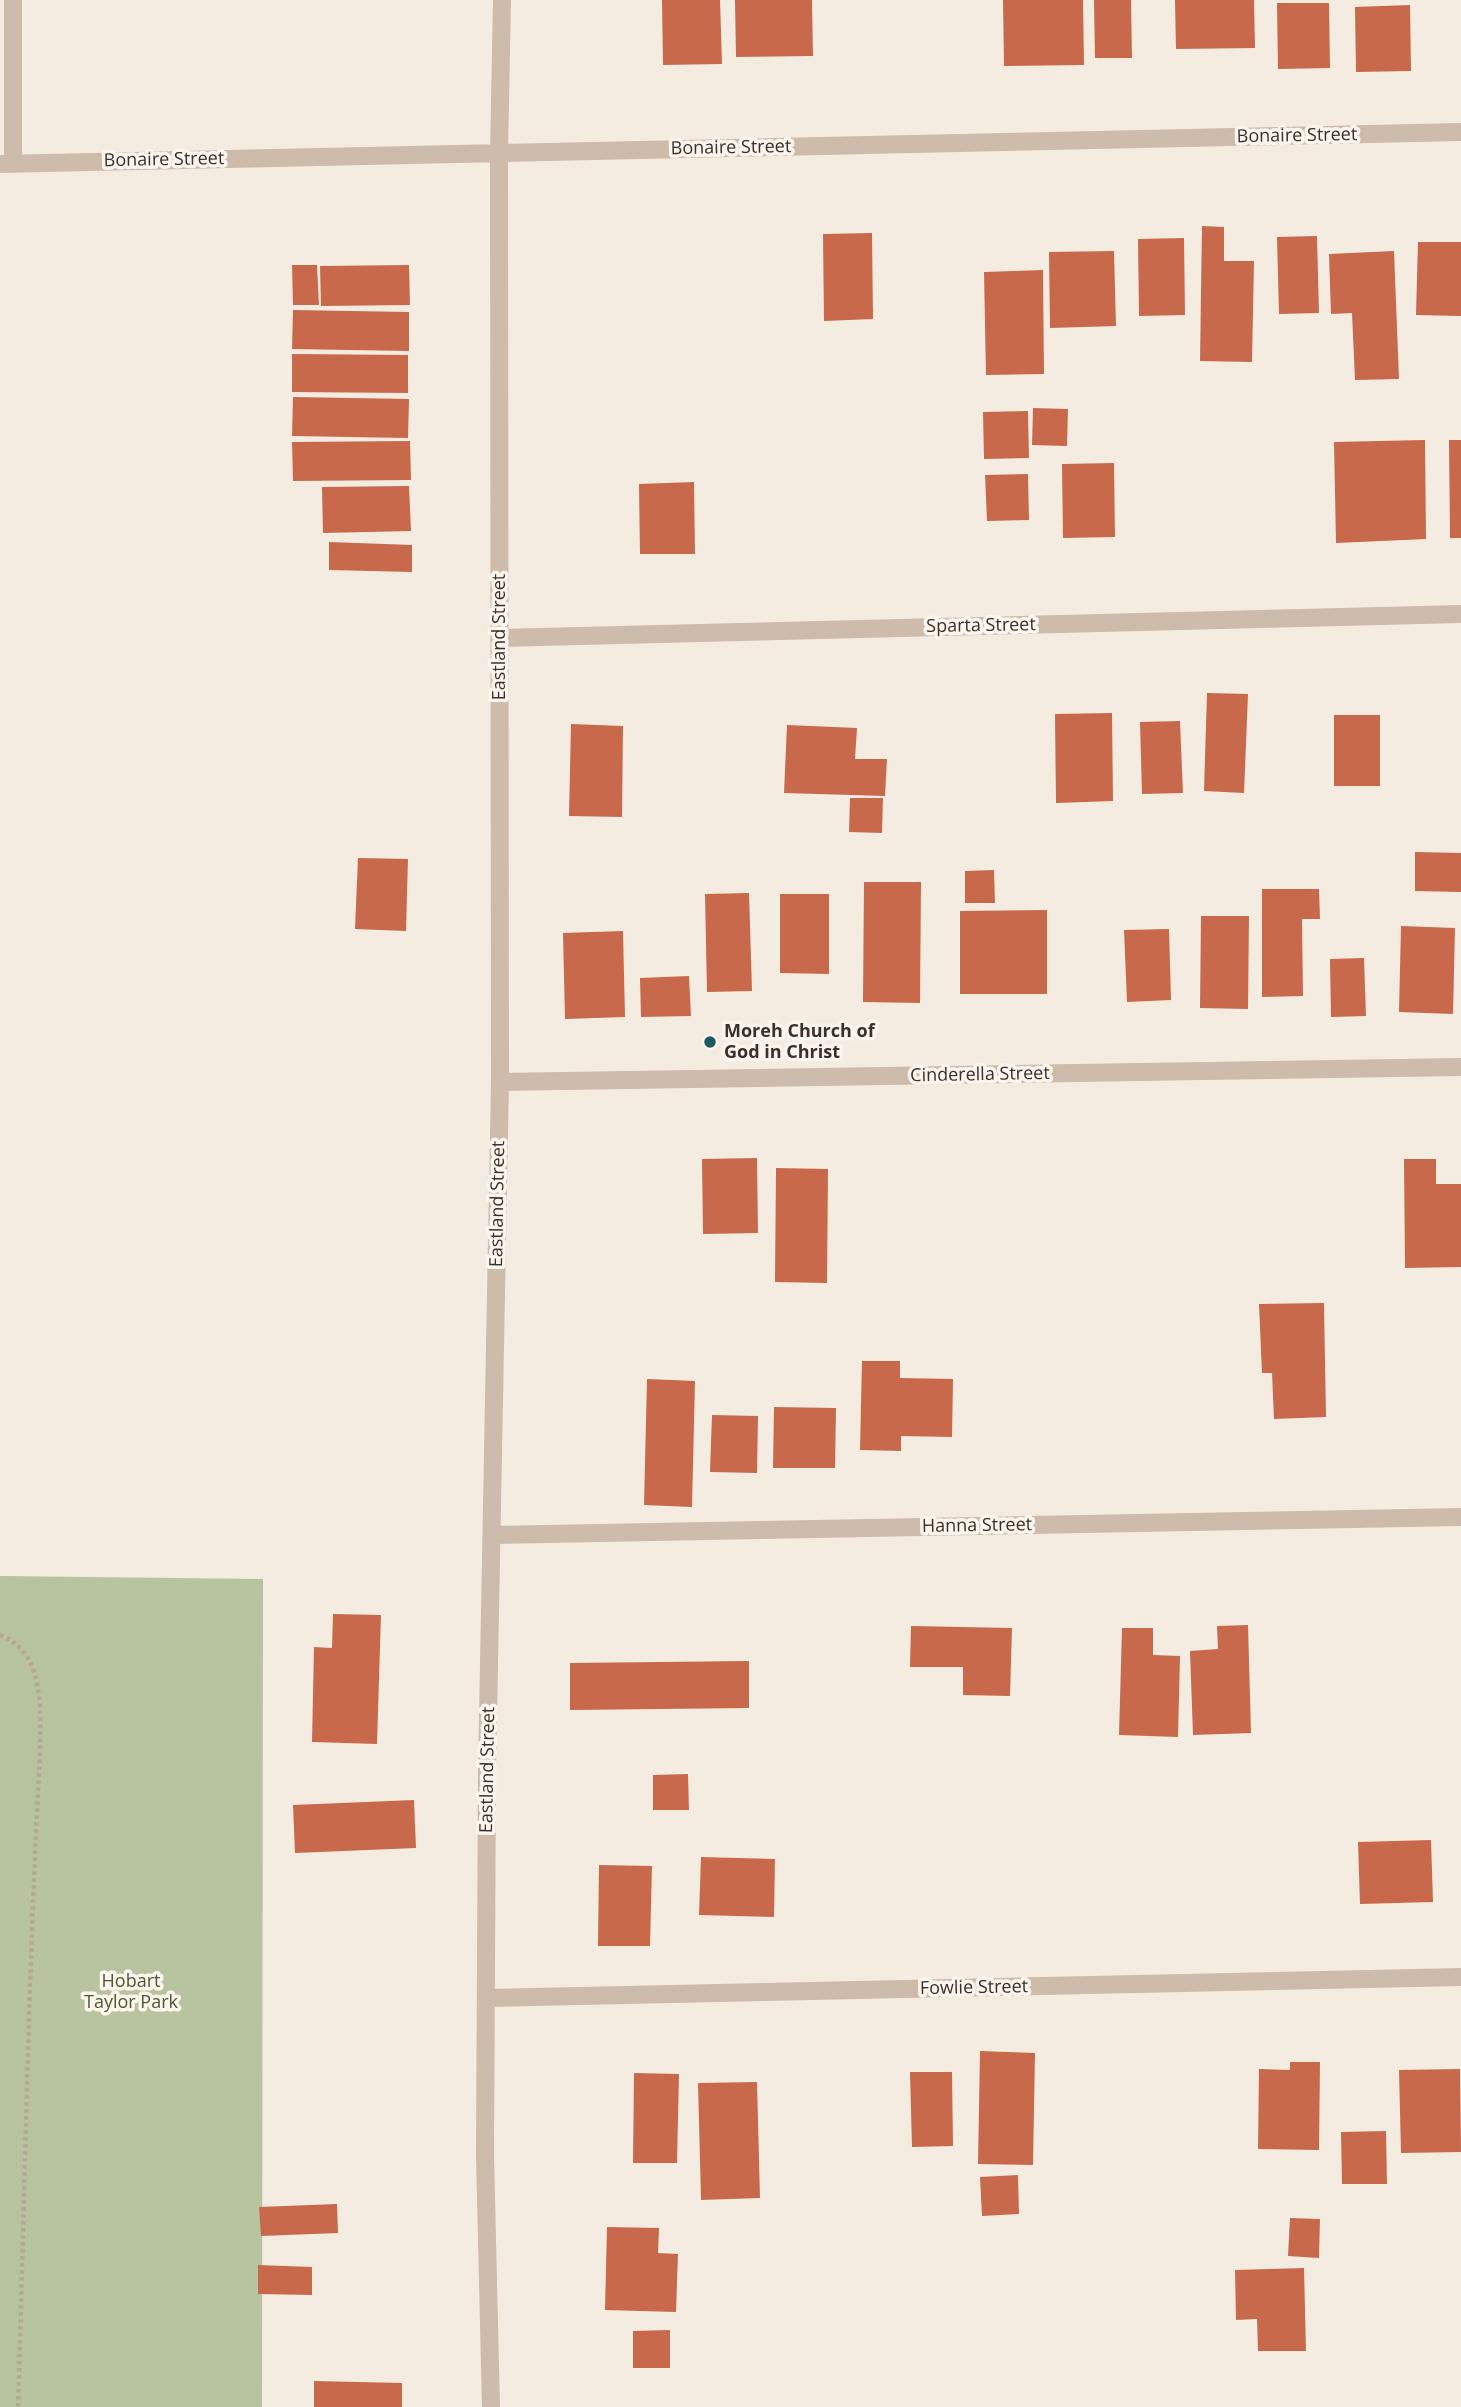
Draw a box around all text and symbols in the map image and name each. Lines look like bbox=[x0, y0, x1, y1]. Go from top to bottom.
street label: Bonaire Street bbox=[1237, 124, 1357, 148]
street label: Bonaire Street bbox=[671, 136, 791, 160]
street label: Bonaire Street bbox=[104, 148, 224, 172]
street label: Eastland Street bbox=[489, 574, 511, 700]
street label: Sparta Street bbox=[926, 614, 1036, 638]
place label: Moreh Church of God in Christ bbox=[724, 1021, 875, 1064]
marker: Moreh Church of God in Christ bbox=[702, 1034, 718, 1050]
street label: Cinderella Street bbox=[910, 1063, 1050, 1087]
street label: Eastland Street bbox=[486, 1141, 510, 1267]
street label: Hanna Street bbox=[922, 1514, 1032, 1538]
street label: Eastland Street bbox=[476, 1707, 500, 1833]
park label: Hobart Taylor Park bbox=[84, 1971, 178, 2014]
street label: Fowlie Street bbox=[920, 1976, 1028, 2000]

